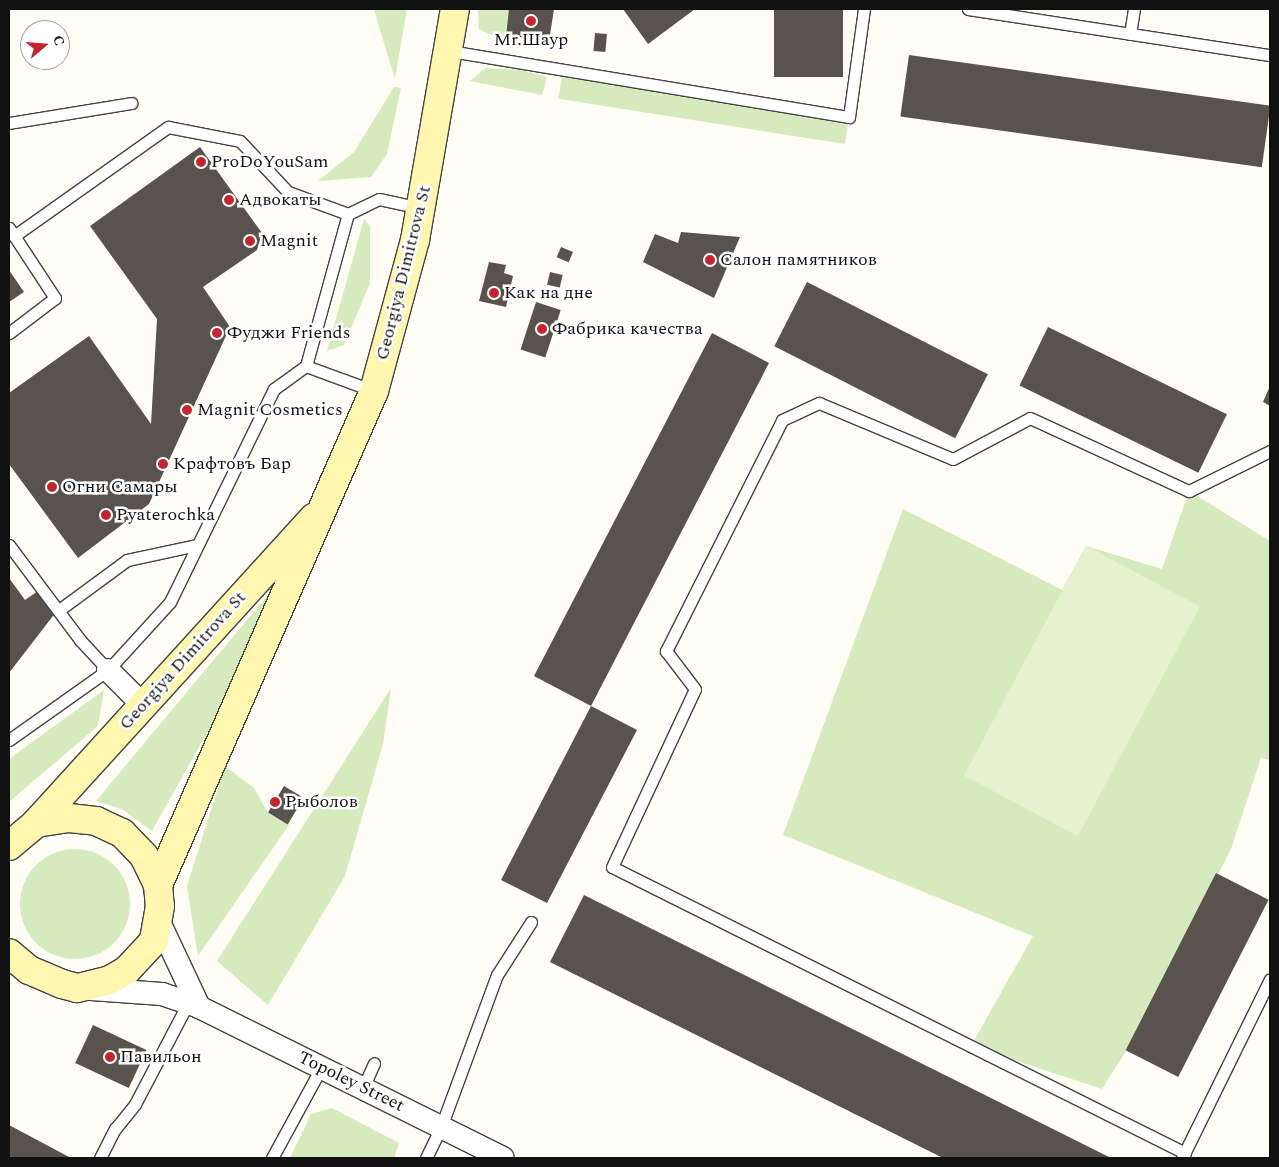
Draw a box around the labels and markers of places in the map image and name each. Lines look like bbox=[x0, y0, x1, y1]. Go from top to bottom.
marker: Mr.Шаур bbox=[525, 15, 537, 27]
place label: Mr.Шаур bbox=[494, 29, 568, 51]
place label: ProDoYouSam bbox=[211, 151, 329, 173]
marker: ProDoYouSam bbox=[195, 156, 207, 168]
place label: Адвокаты bbox=[239, 189, 322, 211]
marker: Адвокаты bbox=[223, 194, 235, 206]
place label: Magnit bbox=[260, 230, 318, 252]
marker: Magnit bbox=[244, 235, 256, 247]
place label: Салон памятников bbox=[720, 249, 877, 271]
marker: Салон памятников bbox=[704, 254, 716, 266]
place label: Как на дне bbox=[504, 282, 593, 304]
marker: Как на дне bbox=[488, 287, 500, 299]
place label: Фабрика качества bbox=[552, 318, 703, 340]
place label: Фуджи Friends bbox=[227, 322, 350, 344]
marker: Фабрика качества bbox=[536, 323, 548, 335]
marker: Фуджи Friends bbox=[211, 327, 223, 339]
place label: Magnit Cosmetics bbox=[197, 399, 343, 421]
marker: Magnit Cosmetics bbox=[181, 404, 193, 416]
place label: Крафтовъ Бар bbox=[173, 453, 291, 475]
marker: Крафтовъ Бар bbox=[157, 458, 169, 470]
place label: Огни Самары bbox=[62, 476, 178, 498]
marker: Огни Самары bbox=[46, 481, 58, 493]
place label: Pyaterochka bbox=[116, 504, 215, 526]
marker: Pyaterochka bbox=[100, 509, 112, 521]
place label: Рыболов bbox=[285, 791, 358, 813]
marker: Рыболов bbox=[269, 796, 281, 808]
place label: Павильон bbox=[120, 1046, 202, 1068]
marker: Павильон bbox=[104, 1051, 116, 1063]

